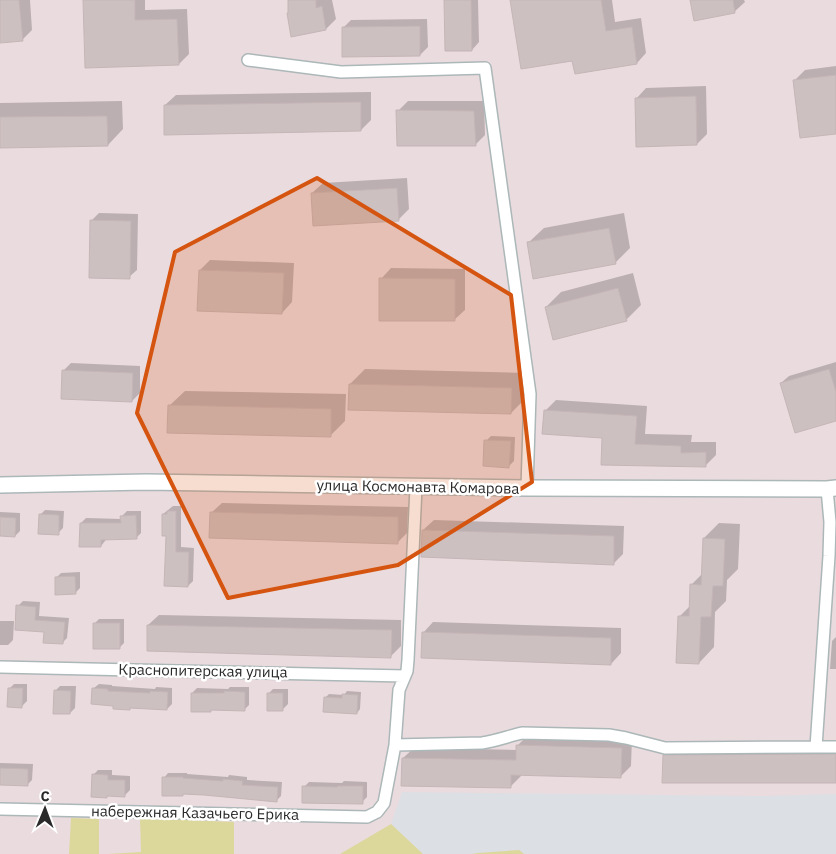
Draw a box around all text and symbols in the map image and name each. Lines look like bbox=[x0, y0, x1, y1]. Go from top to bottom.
street label: улица Космонавта Комарова bbox=[317, 475, 520, 498]
street label: Краснопитерская улица bbox=[118, 660, 288, 681]
north arrow bbox=[20, 784, 70, 834]
text: С bbox=[41, 787, 50, 805]
street label: набережная Казачьего Ерика bbox=[91, 801, 299, 824]

